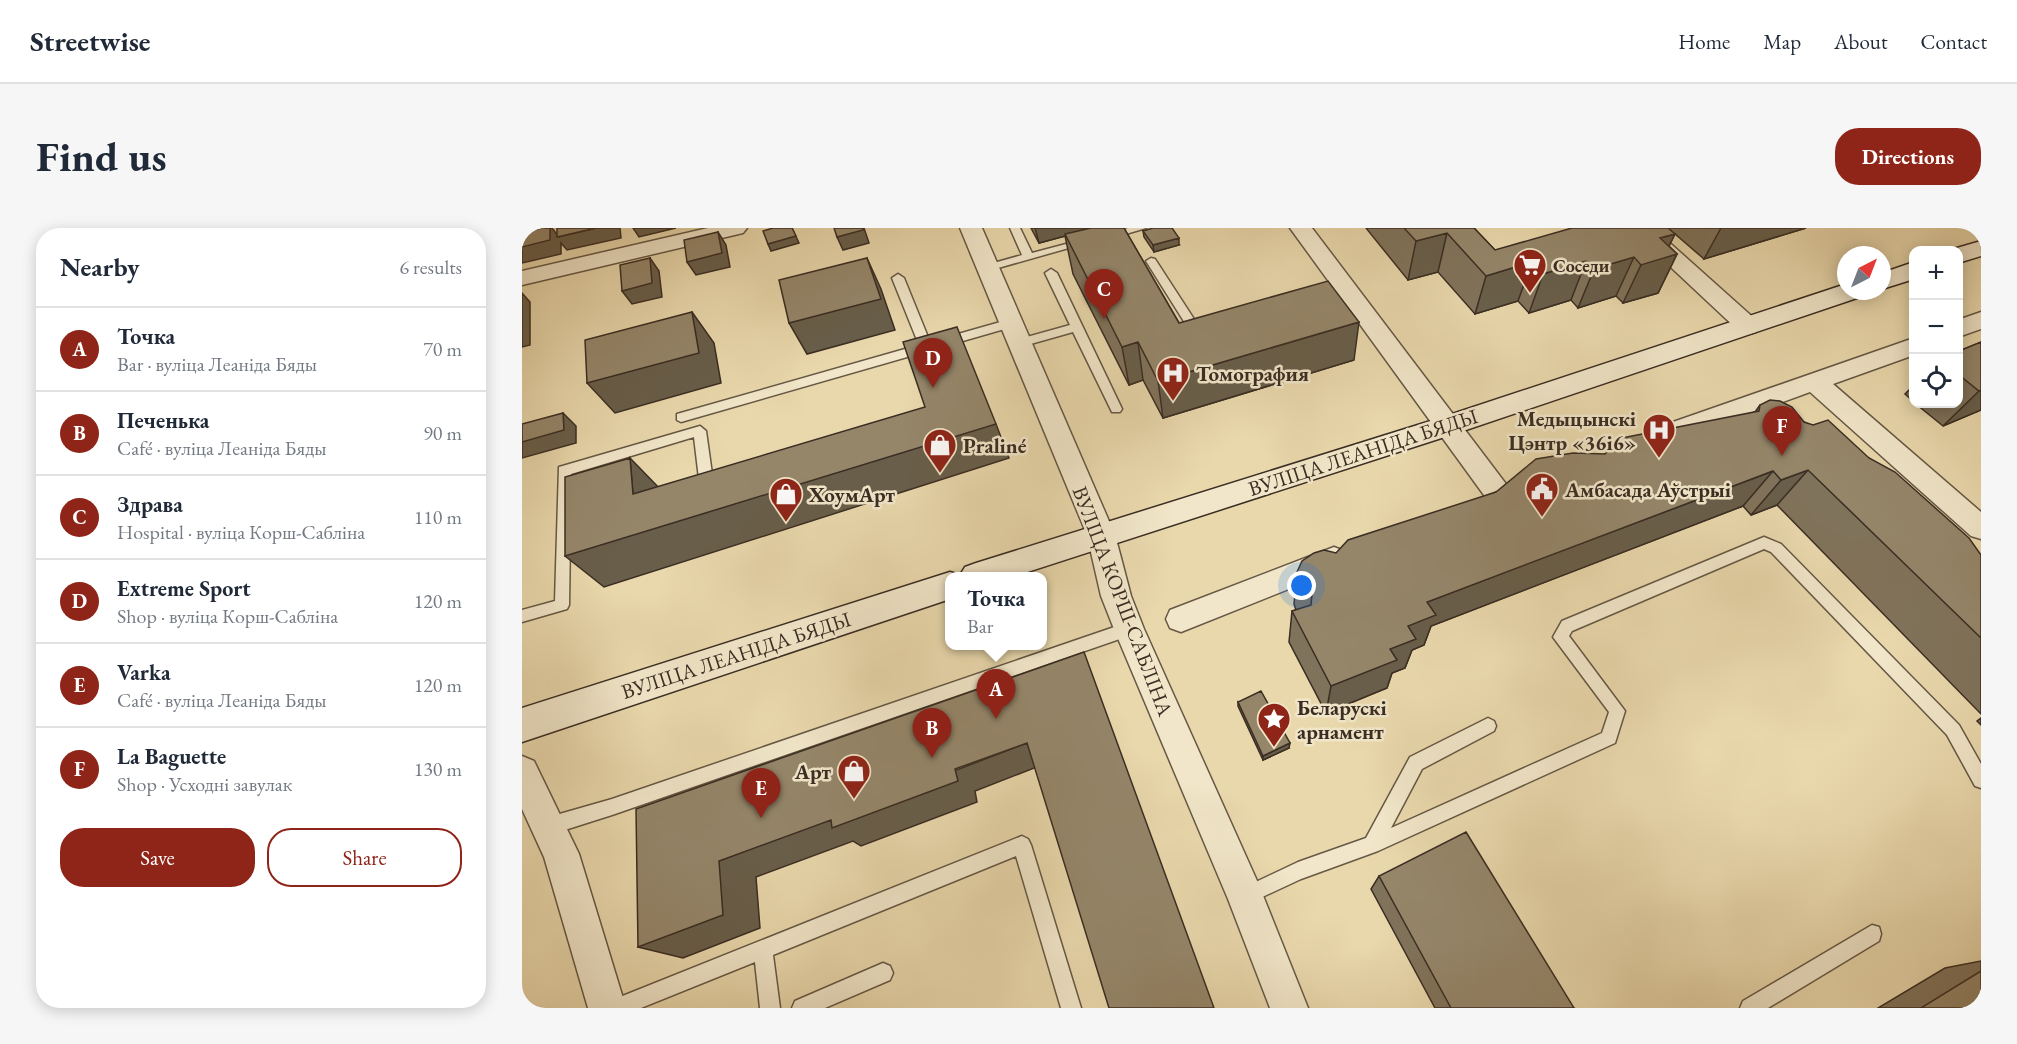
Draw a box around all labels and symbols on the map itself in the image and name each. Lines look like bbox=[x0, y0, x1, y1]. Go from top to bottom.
north arrow bbox=[1837, 246, 1891, 300]
supermarket icon: Соседи bbox=[1512, 247, 1548, 294]
place label: Соседи bbox=[1553, 254, 1610, 277]
pin: C bbox=[1084, 270, 1124, 319]
pin: D bbox=[914, 338, 952, 388]
hospital icon: Томография bbox=[1155, 355, 1191, 402]
place label: Томография bbox=[1196, 360, 1309, 387]
street label: ВУЛІЦА ЛЕАНІДА БЯДЫ bbox=[1245, 402, 1481, 502]
place label: Медыцынскі Цэнтр «36і6» bbox=[1509, 405, 1636, 456]
pin: F bbox=[1762, 406, 1802, 456]
hospital icon: Медыцынскі Цэнтр «36і6» bbox=[1641, 412, 1677, 459]
shop icon: Praliné bbox=[922, 427, 958, 474]
place label: Praliné bbox=[963, 432, 1027, 459]
public building icon: Амбасада Аўстрыі bbox=[1524, 471, 1560, 518]
shop icon: ХоумАрт bbox=[768, 476, 804, 523]
place label: Амбасада Аўстрыі bbox=[1564, 476, 1731, 503]
place label: ХоумАрт bbox=[808, 481, 895, 508]
street label: ВУЛІЦА КОРШ-САБЛІНА bbox=[1067, 482, 1179, 720]
your location bbox=[1287, 571, 1316, 600]
street label: ВУЛІЦА ЛЕАНІДА БЯДЫ bbox=[618, 605, 854, 705]
pin: A bbox=[976, 670, 1016, 719]
place label: Беларускі арнамент bbox=[1297, 694, 1387, 745]
place icon: Беларускі арнамент bbox=[1256, 701, 1292, 748]
pin: B bbox=[912, 708, 952, 758]
shop icon: Арт bbox=[836, 753, 872, 800]
place label: Арт bbox=[794, 758, 832, 785]
pin: E bbox=[742, 768, 780, 818]

